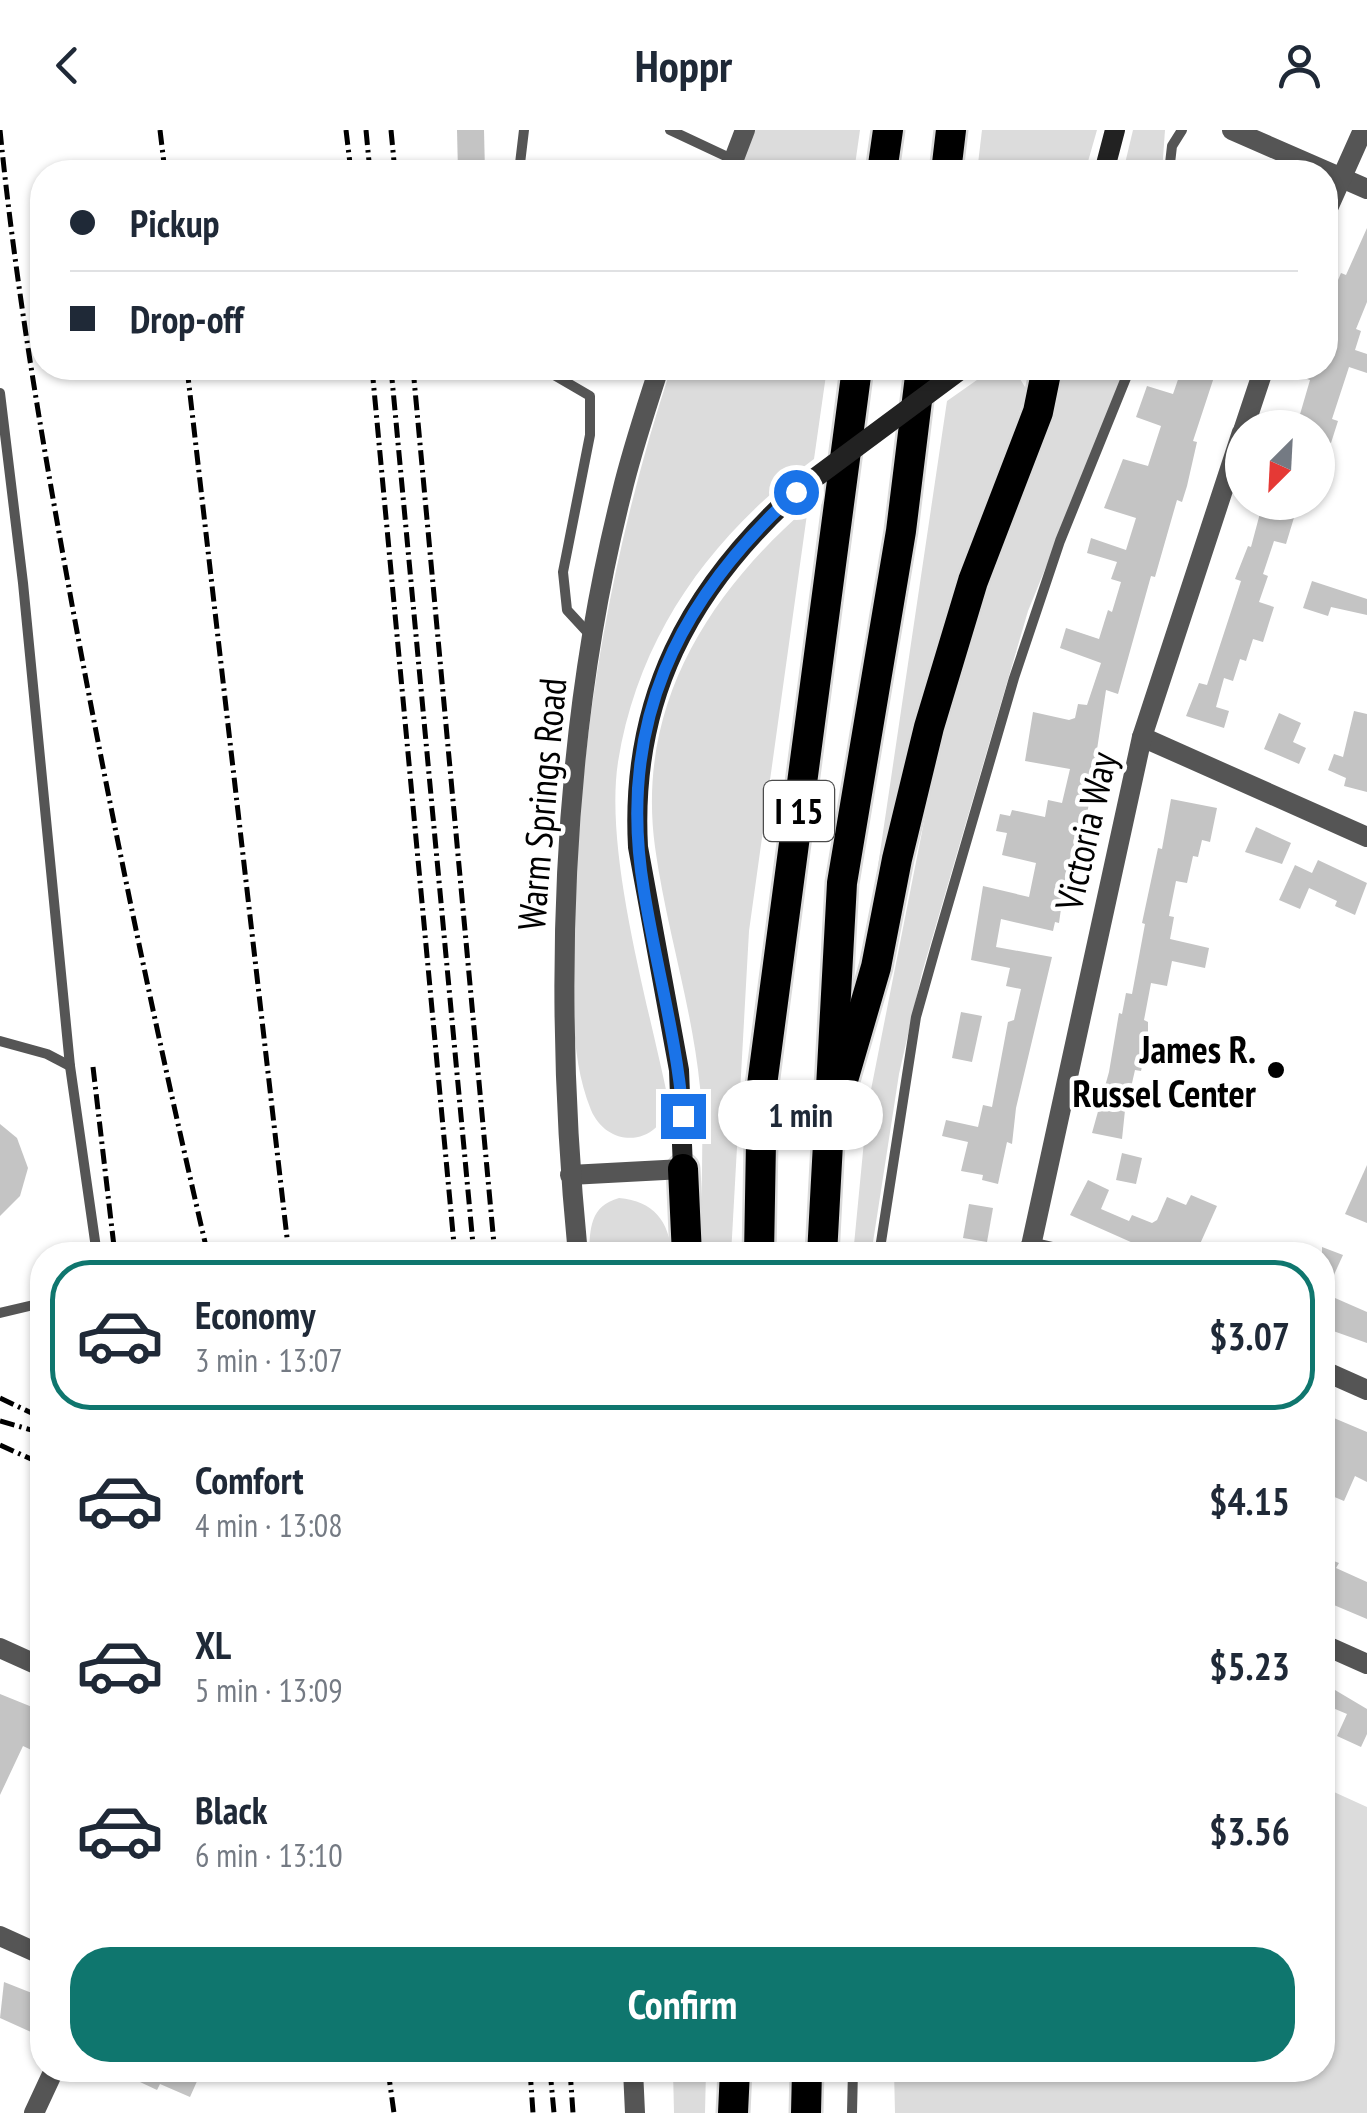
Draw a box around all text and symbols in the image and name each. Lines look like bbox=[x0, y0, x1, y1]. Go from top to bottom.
text: Hoppr bbox=[635, 36, 732, 94]
icon: back bbox=[40, 38, 95, 93]
icon: person bbox=[1272, 38, 1327, 93]
text: Pickup bbox=[130, 198, 220, 247]
text: Drop-off bbox=[130, 294, 244, 343]
north arrow bbox=[1225, 410, 1335, 520]
map controls bbox=[1225, 410, 1335, 520]
route start bbox=[774, 470, 819, 515]
street label: Warm Springs Road bbox=[506, 676, 576, 932]
street label: Victoria Way bbox=[1043, 746, 1127, 916]
road number: I 15 bbox=[764, 781, 834, 841]
place label: James R. Russel Center bbox=[1072, 1024, 1257, 1117]
marker: James R. Russel Center bbox=[1265, 1059, 1287, 1081]
callout: 1 min bbox=[718, 1081, 883, 1151]
route end bbox=[661, 1094, 706, 1139]
text: 1 min bbox=[768, 1094, 833, 1136]
icon: car bbox=[75, 1290, 165, 1380]
text: Economy bbox=[195, 1290, 315, 1339]
text: $3.07 bbox=[1209, 1311, 1290, 1360]
text: 3 min · 13:07 bbox=[195, 1339, 343, 1381]
icon: car bbox=[75, 1455, 165, 1545]
text: Comfort bbox=[195, 1455, 304, 1504]
text: $4.15 bbox=[1209, 1476, 1290, 1525]
text: 4 min · 13:08 bbox=[195, 1504, 343, 1546]
icon: car bbox=[75, 1620, 165, 1710]
text: XL bbox=[195, 1620, 231, 1669]
text: $5.23 bbox=[1209, 1641, 1290, 1690]
text: 5 min · 13:09 bbox=[195, 1669, 343, 1711]
icon: car bbox=[75, 1785, 165, 1875]
text: Black bbox=[195, 1785, 268, 1834]
text: $3.56 bbox=[1209, 1806, 1290, 1855]
text: 6 min · 13:10 bbox=[195, 1834, 343, 1876]
button: Confirm bbox=[70, 1947, 1295, 2062]

